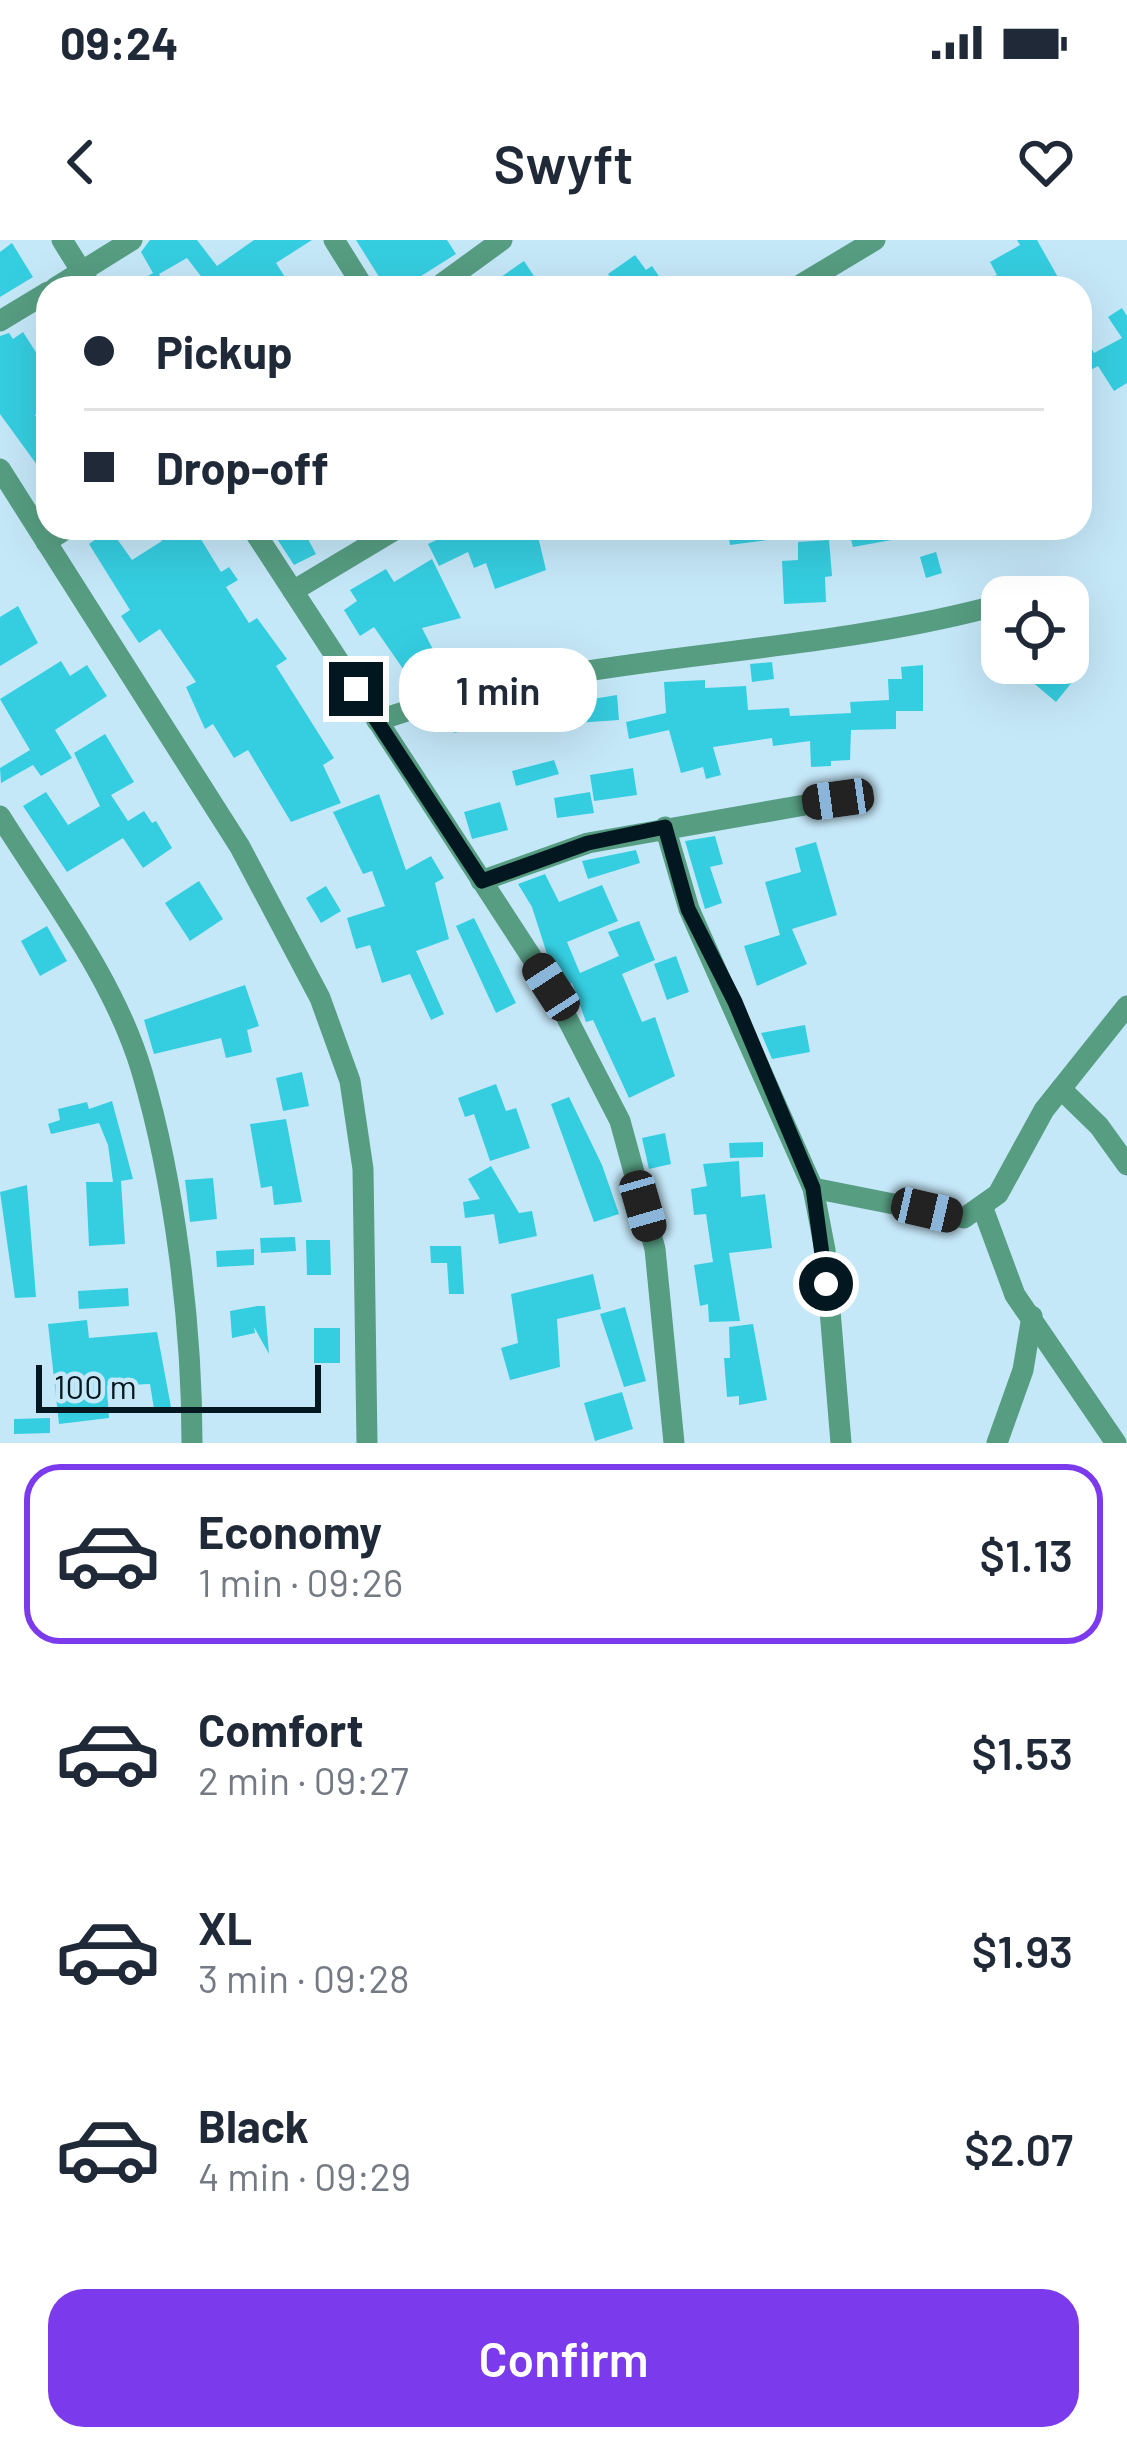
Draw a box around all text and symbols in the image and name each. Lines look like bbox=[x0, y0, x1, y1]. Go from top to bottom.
text: 09:24 bbox=[60, 15, 178, 69]
icon: back bbox=[48, 129, 114, 195]
icon: heart bbox=[1013, 129, 1079, 195]
text: Swyft bbox=[494, 130, 633, 195]
text: Pickup bbox=[156, 324, 293, 378]
text: Drop-off bbox=[156, 440, 329, 494]
map controls bbox=[981, 576, 1089, 684]
button: locate bbox=[981, 576, 1089, 684]
callout: 1 min bbox=[398, 647, 596, 731]
route end bbox=[329, 662, 383, 716]
text: 1 min bbox=[455, 666, 541, 713]
car bbox=[800, 776, 876, 822]
car bbox=[516, 947, 586, 1027]
car bbox=[616, 1166, 670, 1246]
car bbox=[888, 1184, 966, 1236]
route start bbox=[799, 1257, 853, 1311]
scale bar bbox=[36, 1359, 321, 1412]
text: 100 m bbox=[54, 1366, 137, 1406]
icon: car bbox=[54, 1500, 162, 1608]
text: Economy bbox=[198, 1504, 382, 1558]
text: $1.13 bbox=[980, 1527, 1073, 1581]
text: 1 min · 09:26 bbox=[198, 1558, 403, 1605]
icon: car bbox=[54, 1698, 162, 1806]
text: Comfort bbox=[198, 1702, 364, 1756]
text: $1.53 bbox=[972, 1725, 1073, 1779]
text: 2 min · 09:27 bbox=[198, 1756, 409, 1803]
icon: car bbox=[54, 1896, 162, 2004]
text: XL bbox=[198, 1900, 252, 1954]
text: $1.93 bbox=[972, 1923, 1073, 1977]
text: 3 min · 09:28 bbox=[198, 1954, 410, 2001]
icon: car bbox=[54, 2094, 162, 2202]
text: Black bbox=[198, 2098, 309, 2152]
text: $2.07 bbox=[964, 2121, 1073, 2175]
text: 4 min · 09:29 bbox=[198, 2152, 411, 2199]
button: Confirm bbox=[48, 2289, 1079, 2427]

